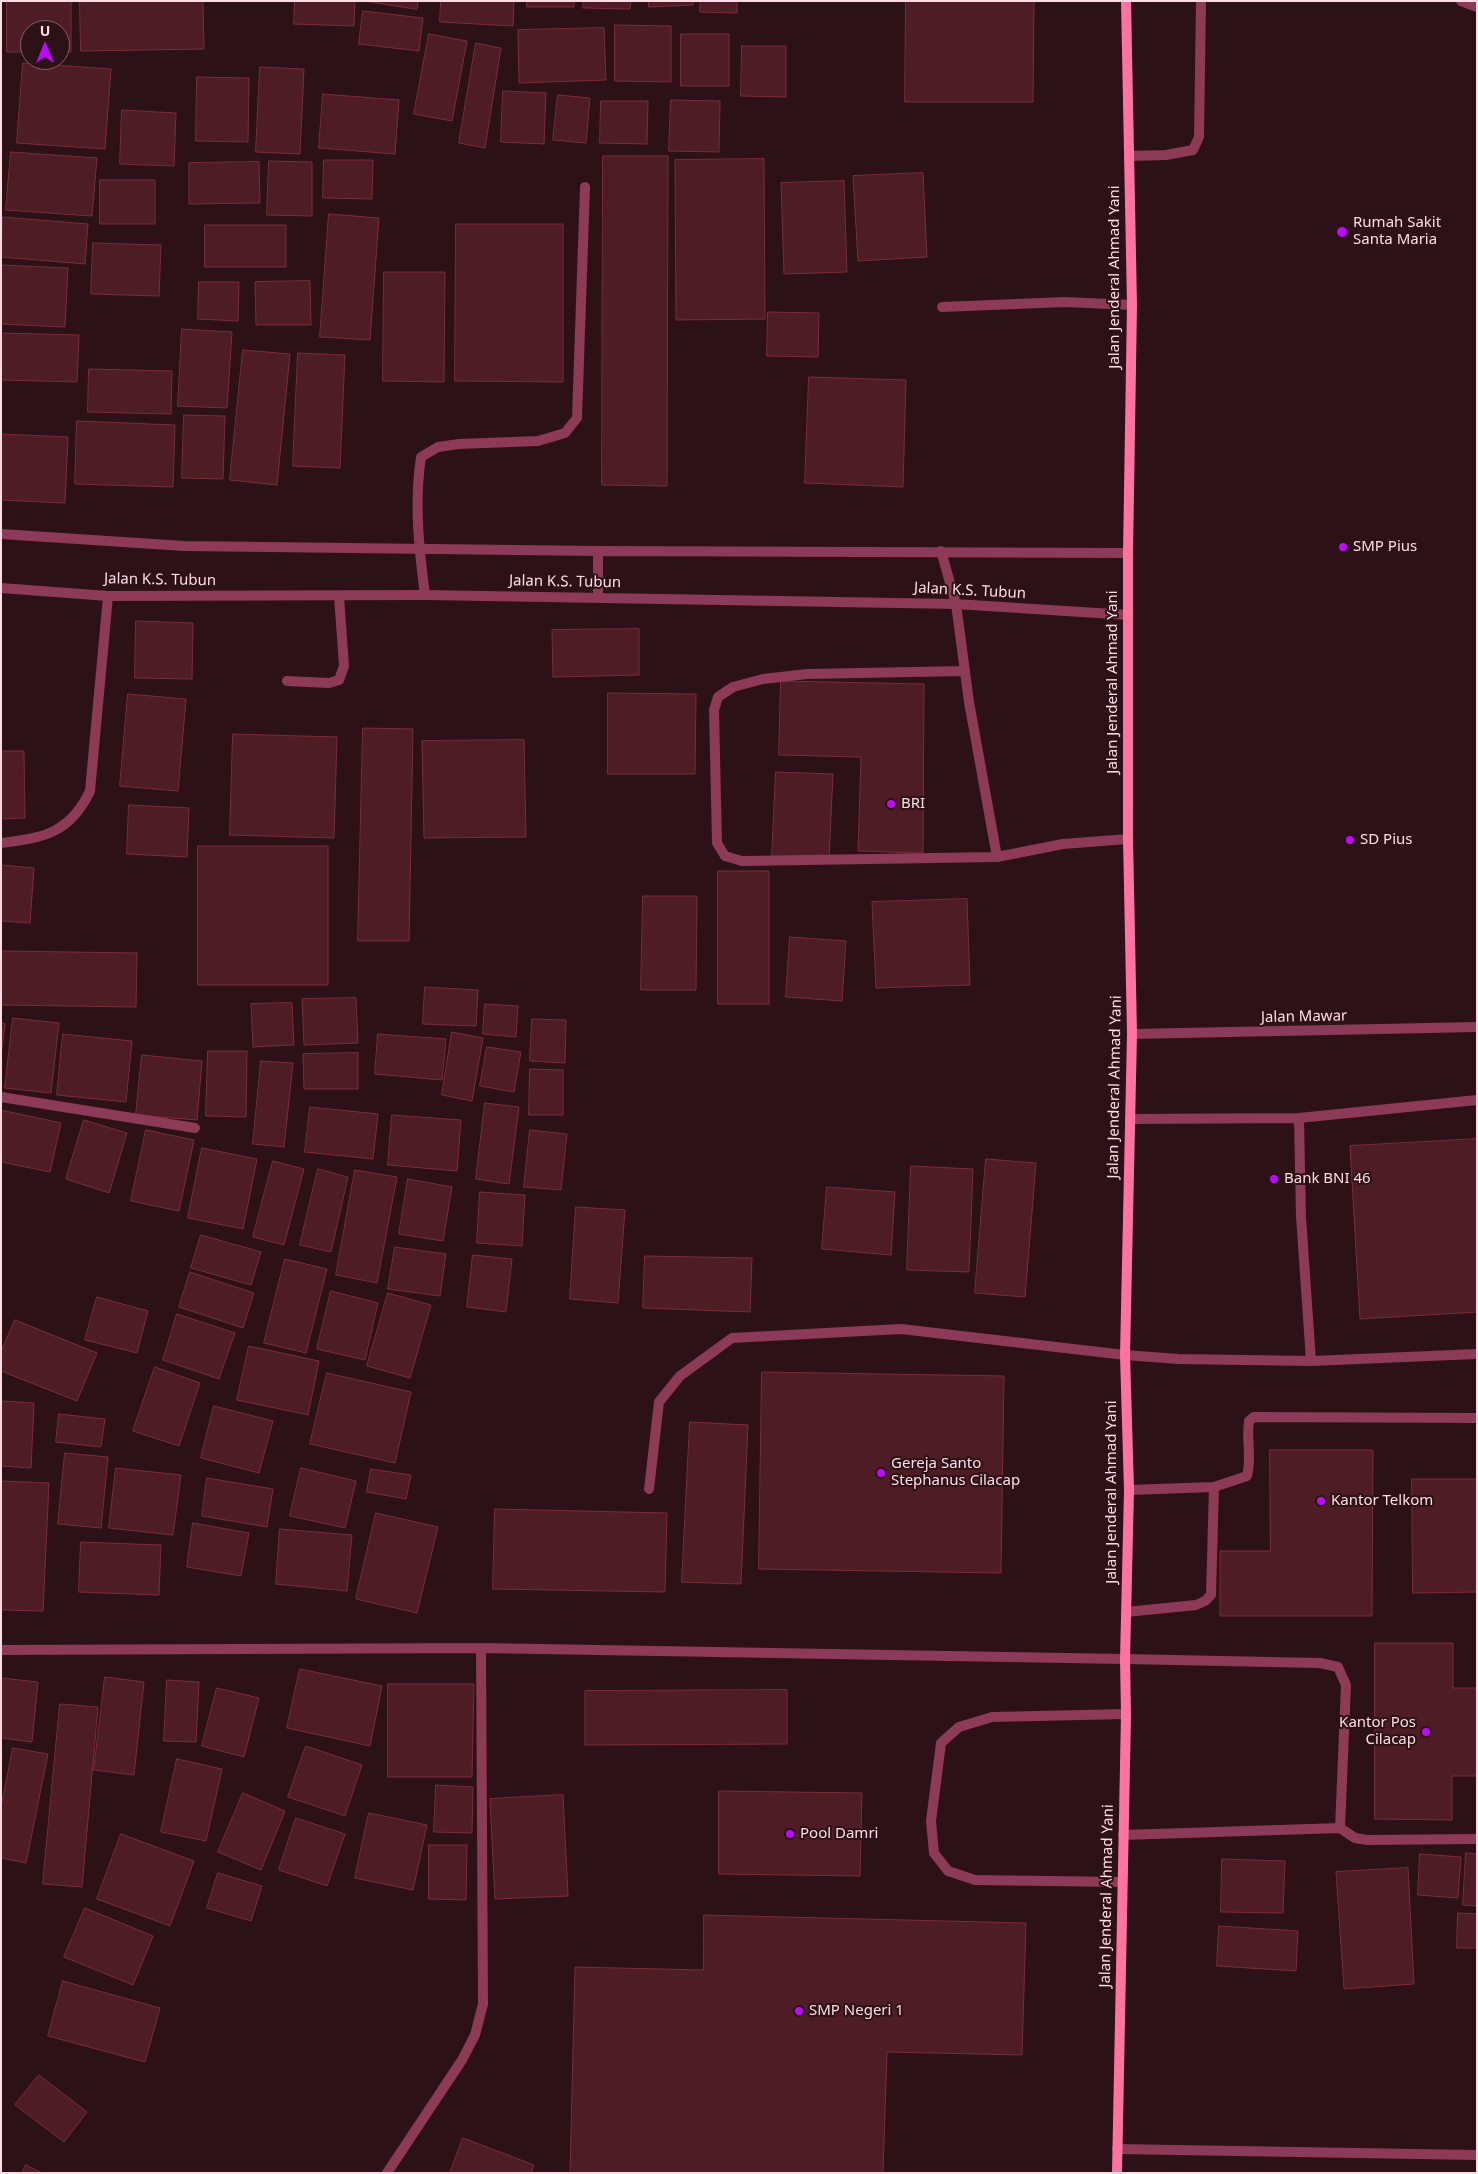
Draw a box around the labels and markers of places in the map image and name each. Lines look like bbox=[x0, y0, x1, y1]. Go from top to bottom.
place label: Rumah Sakit Santa Maria bbox=[1353, 214, 1441, 249]
marker: Rumah Sakit Santa Maria bbox=[1335, 225, 1349, 239]
place label: SMP Pius bbox=[1353, 538, 1417, 556]
marker: SMP Pius bbox=[1337, 541, 1349, 553]
place label: BRI bbox=[901, 795, 925, 813]
marker: BRI bbox=[885, 798, 897, 810]
place label: SD Pius bbox=[1360, 831, 1412, 849]
marker: SD Pius bbox=[1344, 834, 1356, 846]
place label: Bank BNI 46 bbox=[1284, 1170, 1371, 1188]
marker: Bank BNI 46 bbox=[1268, 1173, 1280, 1185]
place label: Gereja Santo Stephanus Cilacap bbox=[891, 1455, 1020, 1490]
marker: Gereja Santo Stephanus Cilacap bbox=[875, 1467, 887, 1479]
place label: Kantor Telkom bbox=[1331, 1492, 1433, 1510]
marker: Kantor Telkom bbox=[1315, 1495, 1327, 1507]
place label: Kantor Pos Cilacap bbox=[1339, 1714, 1416, 1749]
marker: Kantor Pos Cilacap bbox=[1420, 1726, 1432, 1738]
place label: Pool Damri bbox=[800, 1825, 878, 1843]
marker: Pool Damri bbox=[784, 1828, 796, 1840]
place label: SMP Negeri 1 bbox=[809, 2002, 904, 2020]
marker: SMP Negeri 1 bbox=[793, 2005, 805, 2017]

